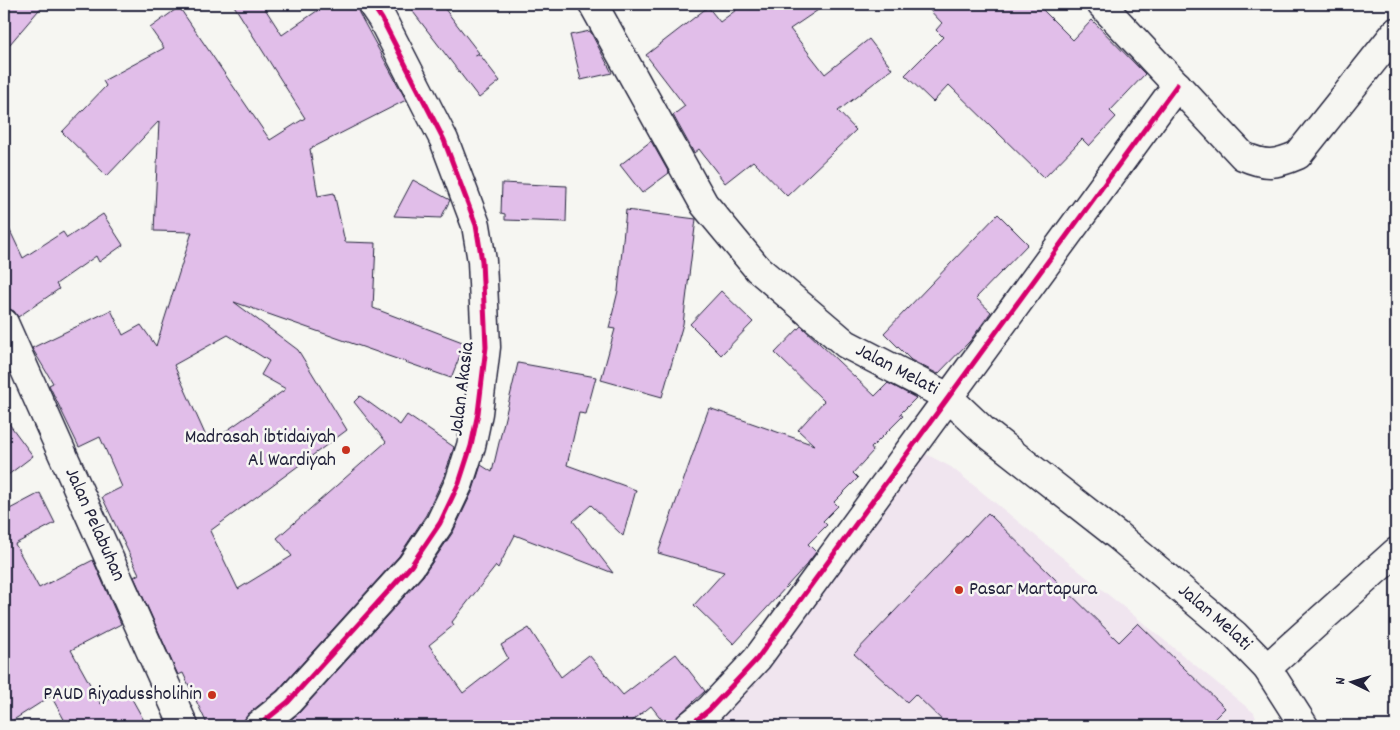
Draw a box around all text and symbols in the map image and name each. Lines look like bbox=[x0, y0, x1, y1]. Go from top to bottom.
street label: Jalan Melati bbox=[850, 337, 944, 404]
street label: Jalan Akasia bbox=[443, 340, 483, 438]
place label: Madrasah ibtidaiyah Al Wardiyah bbox=[185, 424, 336, 475]
marker: Madrasah ibtidaiyah Al Wardiyah bbox=[340, 444, 352, 456]
street label: Jalan Pelabuhan bbox=[57, 463, 132, 586]
place label: Pasar Martapura bbox=[969, 576, 1098, 604]
street label: Jalan Melati bbox=[1171, 578, 1258, 658]
marker: Pasar Martapura bbox=[953, 584, 965, 596]
north arrow bbox=[1328, 658, 1378, 708]
text: N bbox=[1331, 677, 1351, 685]
place label: PAUD Riyadussholihin bbox=[43, 681, 202, 709]
marker: PAUD Riyadussholihin bbox=[206, 689, 218, 701]

